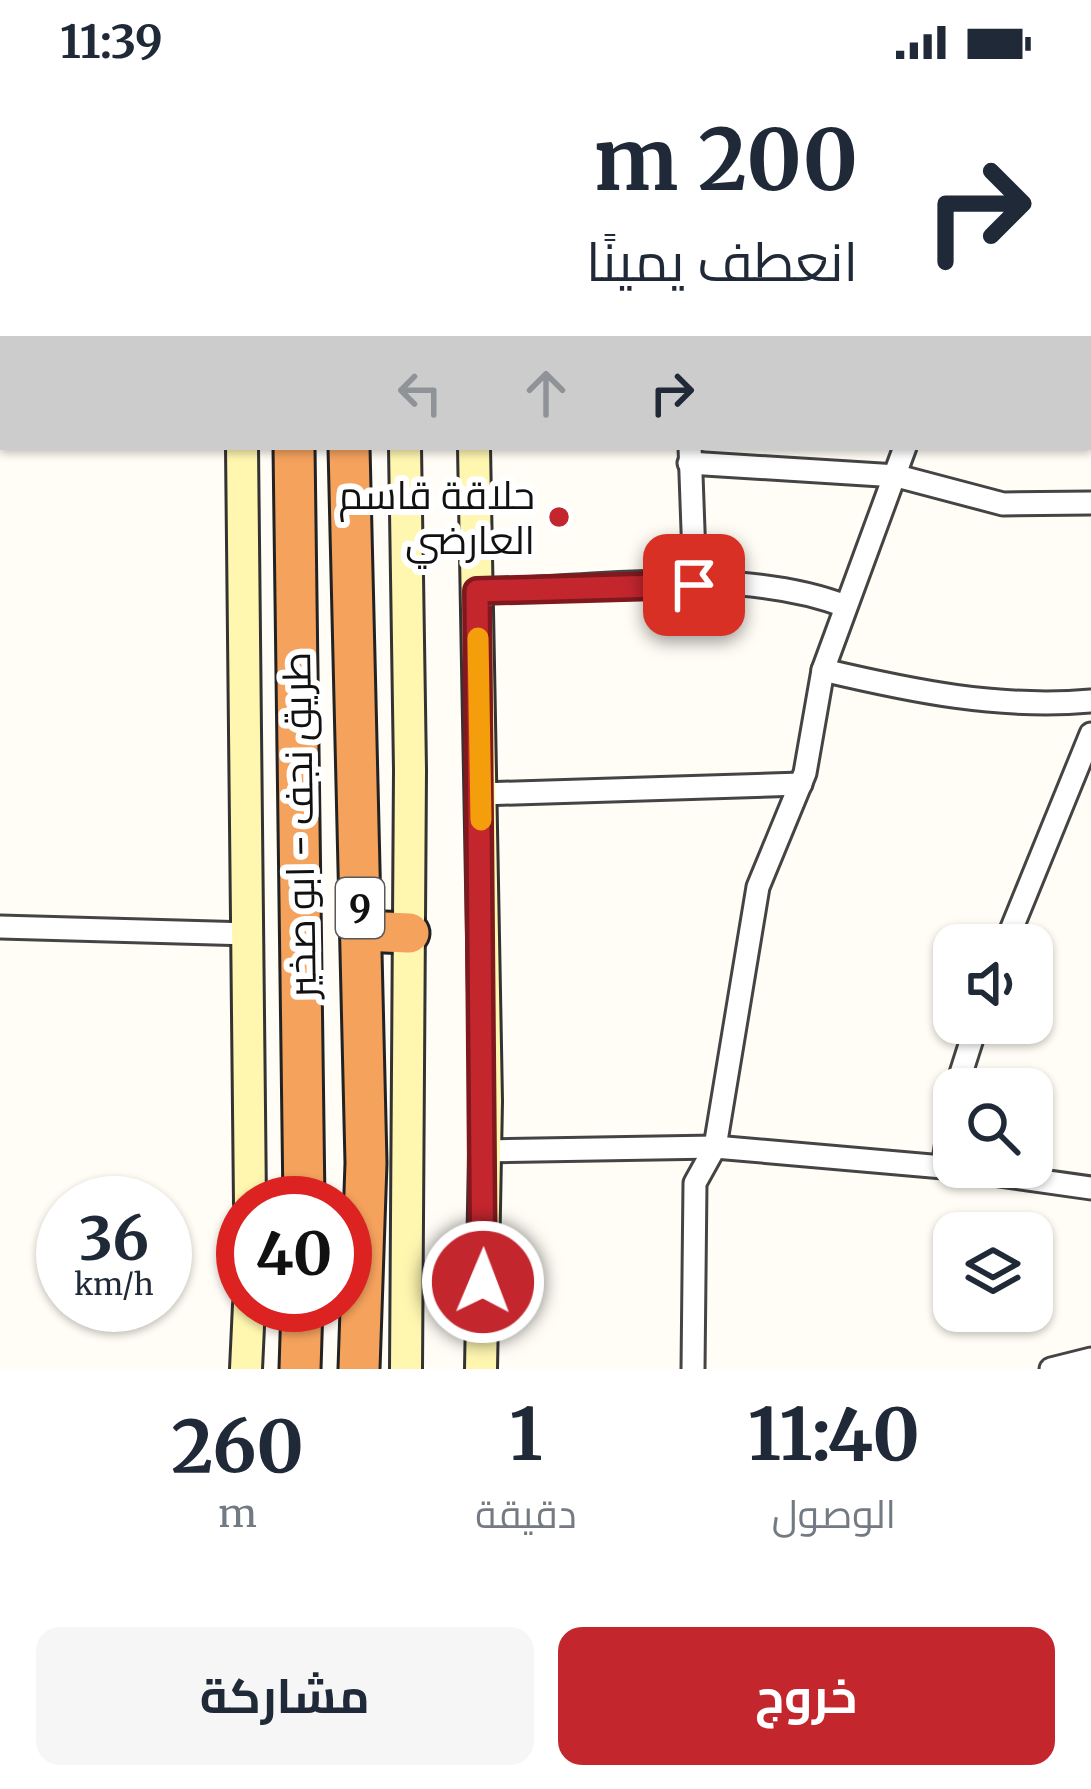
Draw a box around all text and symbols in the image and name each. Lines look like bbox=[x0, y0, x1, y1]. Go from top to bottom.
text: 11:39 bbox=[60, 14, 163, 70]
text: 200 m bbox=[594, 107, 858, 213]
icon: right bbox=[900, 132, 1056, 288]
text: انعطف يمينًا bbox=[586, 228, 858, 296]
icon: left bbox=[387, 360, 453, 426]
icon: ahead bbox=[513, 360, 579, 426]
icon: right bbox=[639, 360, 705, 426]
place label: حلاقة قاسم العارضي bbox=[339, 471, 535, 569]
marker: حلاقة قاسم العارضي bbox=[546, 504, 572, 530]
pin bbox=[643, 534, 745, 636]
icon: arrive bbox=[661, 552, 727, 618]
street label: طريق نجف - ابو صخير bbox=[272, 652, 327, 1000]
road number: 9 bbox=[336, 878, 384, 938]
map controls bbox=[933, 924, 1053, 1332]
button: sound bbox=[933, 924, 1053, 1044]
button: search bbox=[933, 1068, 1053, 1188]
speed limit sign: 40 bbox=[216, 1176, 372, 1332]
text: 36 bbox=[79, 1201, 149, 1276]
button: layers bbox=[933, 1212, 1053, 1332]
position arrow bbox=[420, 1219, 546, 1345]
text: km/h bbox=[74, 1265, 154, 1303]
text: 1 bbox=[509, 1389, 543, 1480]
text: 11:40 bbox=[748, 1389, 920, 1480]
text: 260 bbox=[171, 1401, 304, 1492]
text: m bbox=[218, 1489, 257, 1538]
text: دقيقة bbox=[475, 1490, 577, 1539]
text: الوصول bbox=[772, 1490, 896, 1539]
button: مشاركة bbox=[36, 1627, 534, 1765]
button: خروج bbox=[558, 1627, 1055, 1765]

